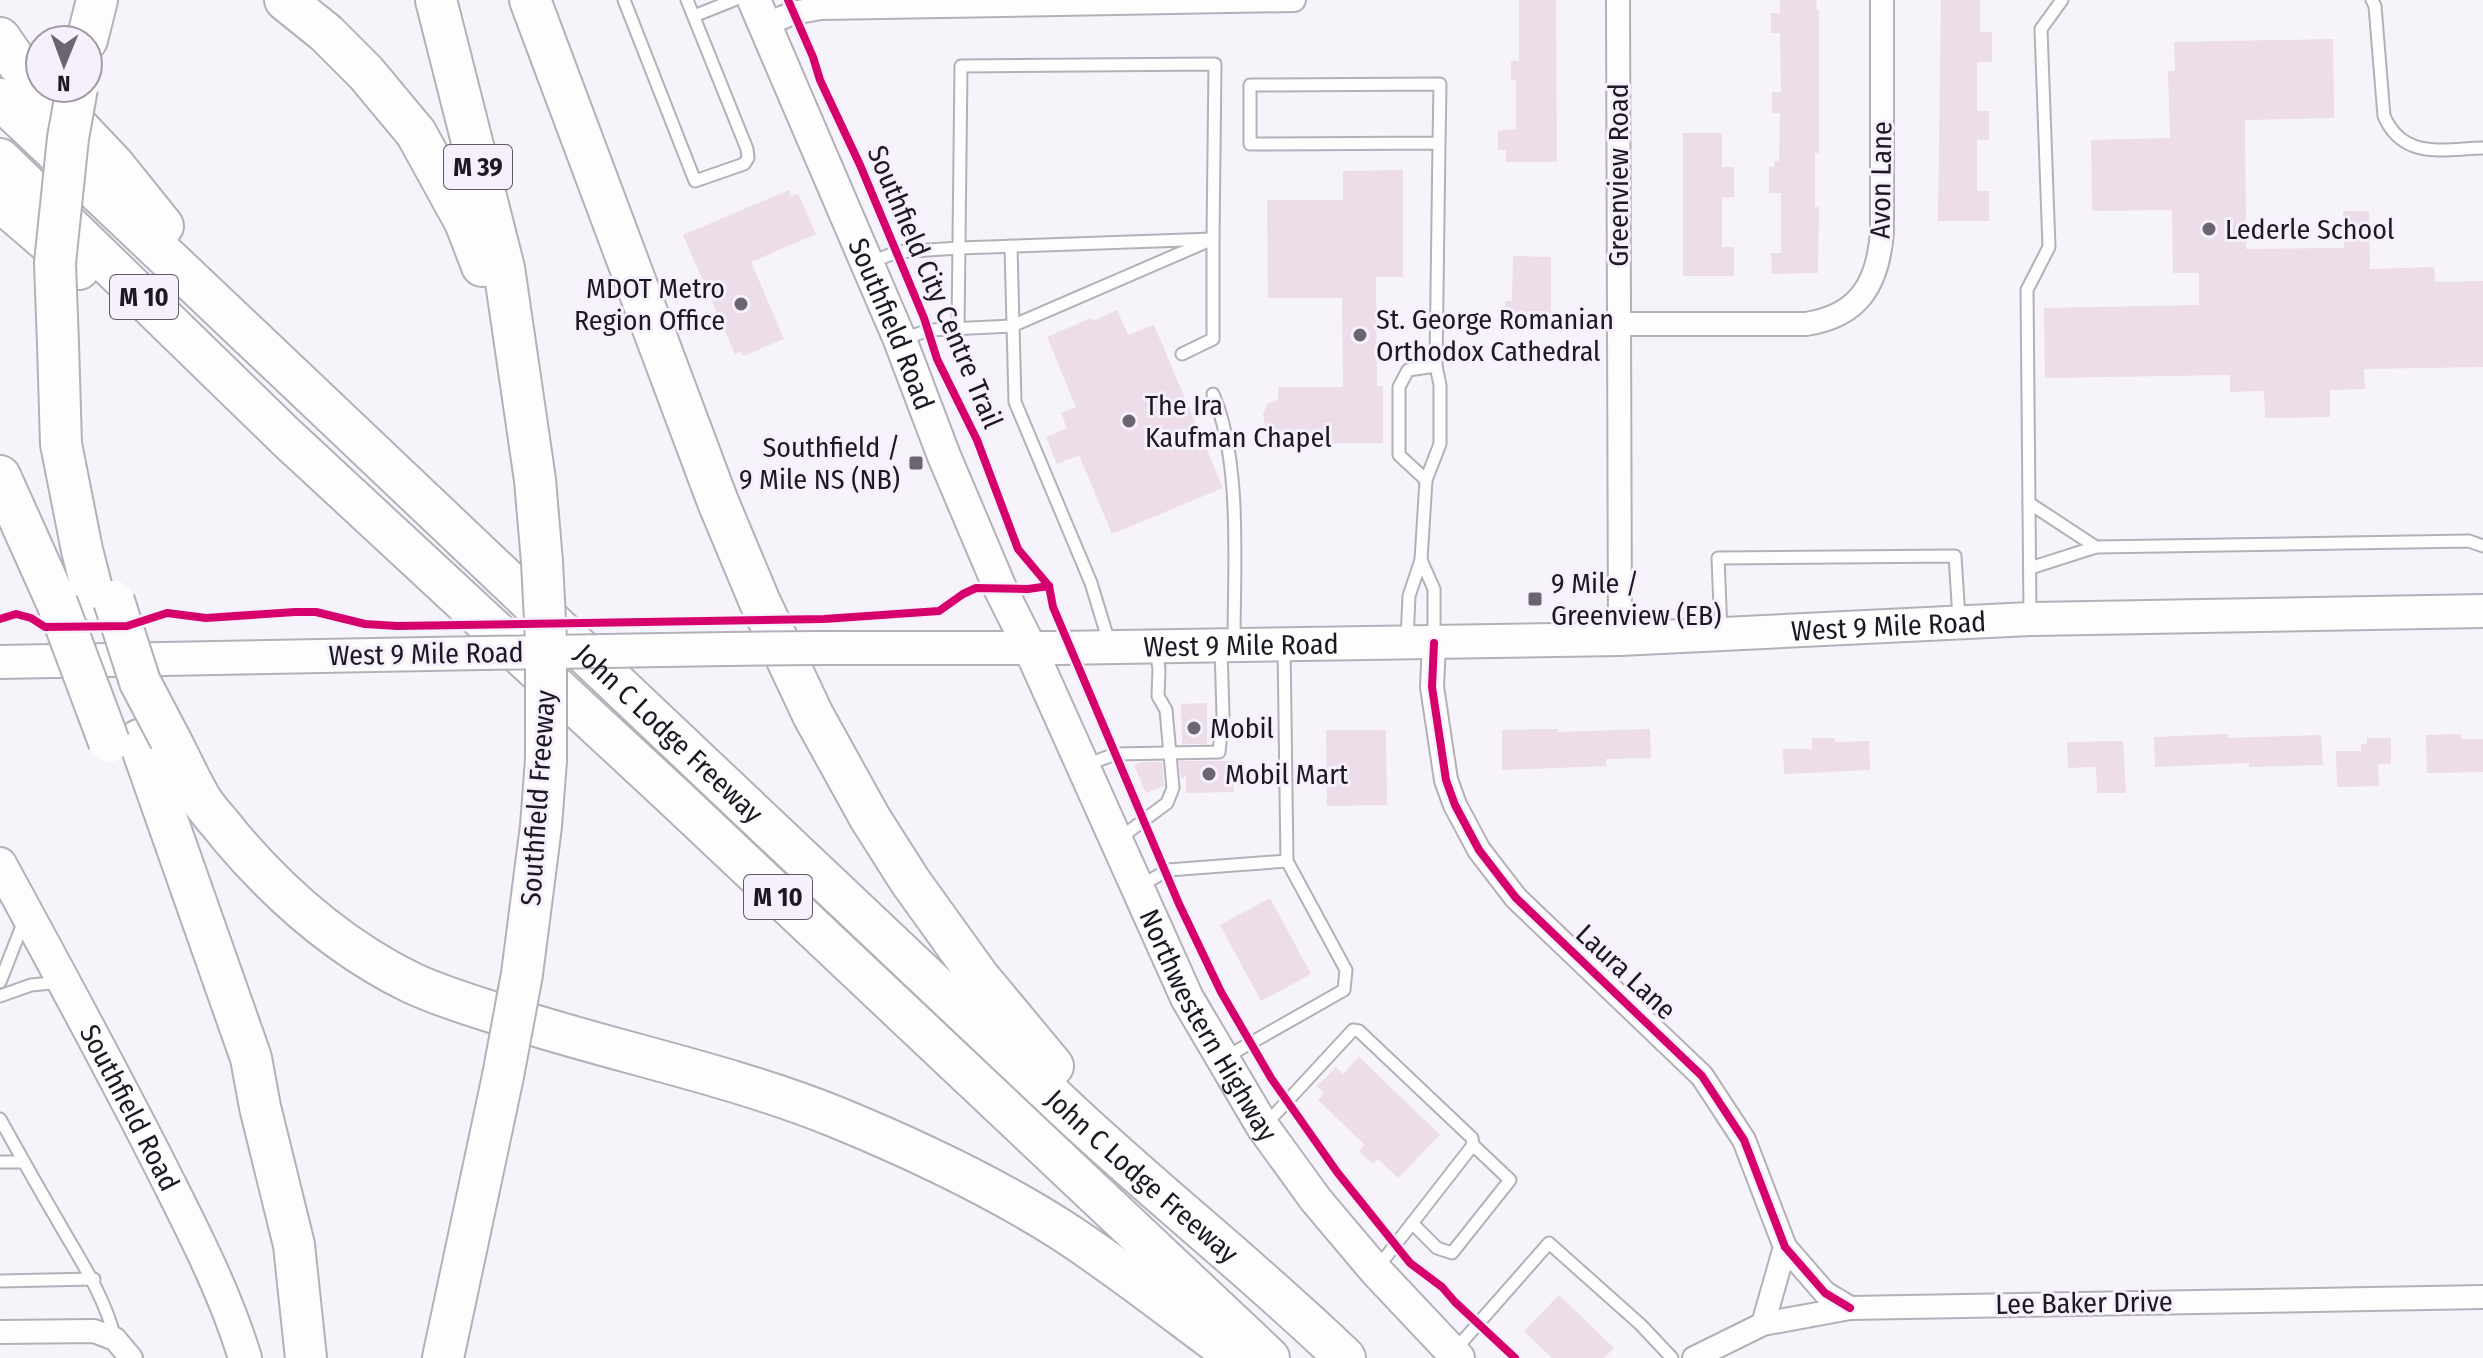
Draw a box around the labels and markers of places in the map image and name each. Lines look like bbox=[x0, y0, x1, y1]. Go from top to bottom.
place label: Lederle School bbox=[2225, 213, 2394, 246]
marker: Lederle School bbox=[2200, 220, 2218, 238]
place label: MDOT Metro Region Office bbox=[574, 272, 725, 337]
marker: MDOT Metro Region Office bbox=[732, 295, 750, 313]
place label: St. George Romanian Orthodox Cathedral bbox=[1376, 303, 1614, 368]
marker: St. George Romanian Orthodox Cathedral bbox=[1351, 326, 1369, 344]
place label: The Ira Kaufman Chapel bbox=[1145, 389, 1332, 454]
marker: The Ira Kaufman Chapel bbox=[1120, 412, 1138, 430]
place label: Southfield / 9 Mile NS (NB) bbox=[739, 431, 900, 496]
marker: Southfield / 9 Mile NS (NB) bbox=[907, 454, 925, 472]
place label: 9 Mile / Greenview (EB) bbox=[1551, 567, 1722, 632]
marker: 9 Mile / Greenview (EB) bbox=[1526, 590, 1544, 608]
place label: Mobil bbox=[1210, 712, 1274, 745]
marker: Mobil bbox=[1185, 719, 1203, 737]
place label: Mobil Mart bbox=[1225, 758, 1349, 791]
marker: Mobil Mart bbox=[1200, 765, 1218, 783]

